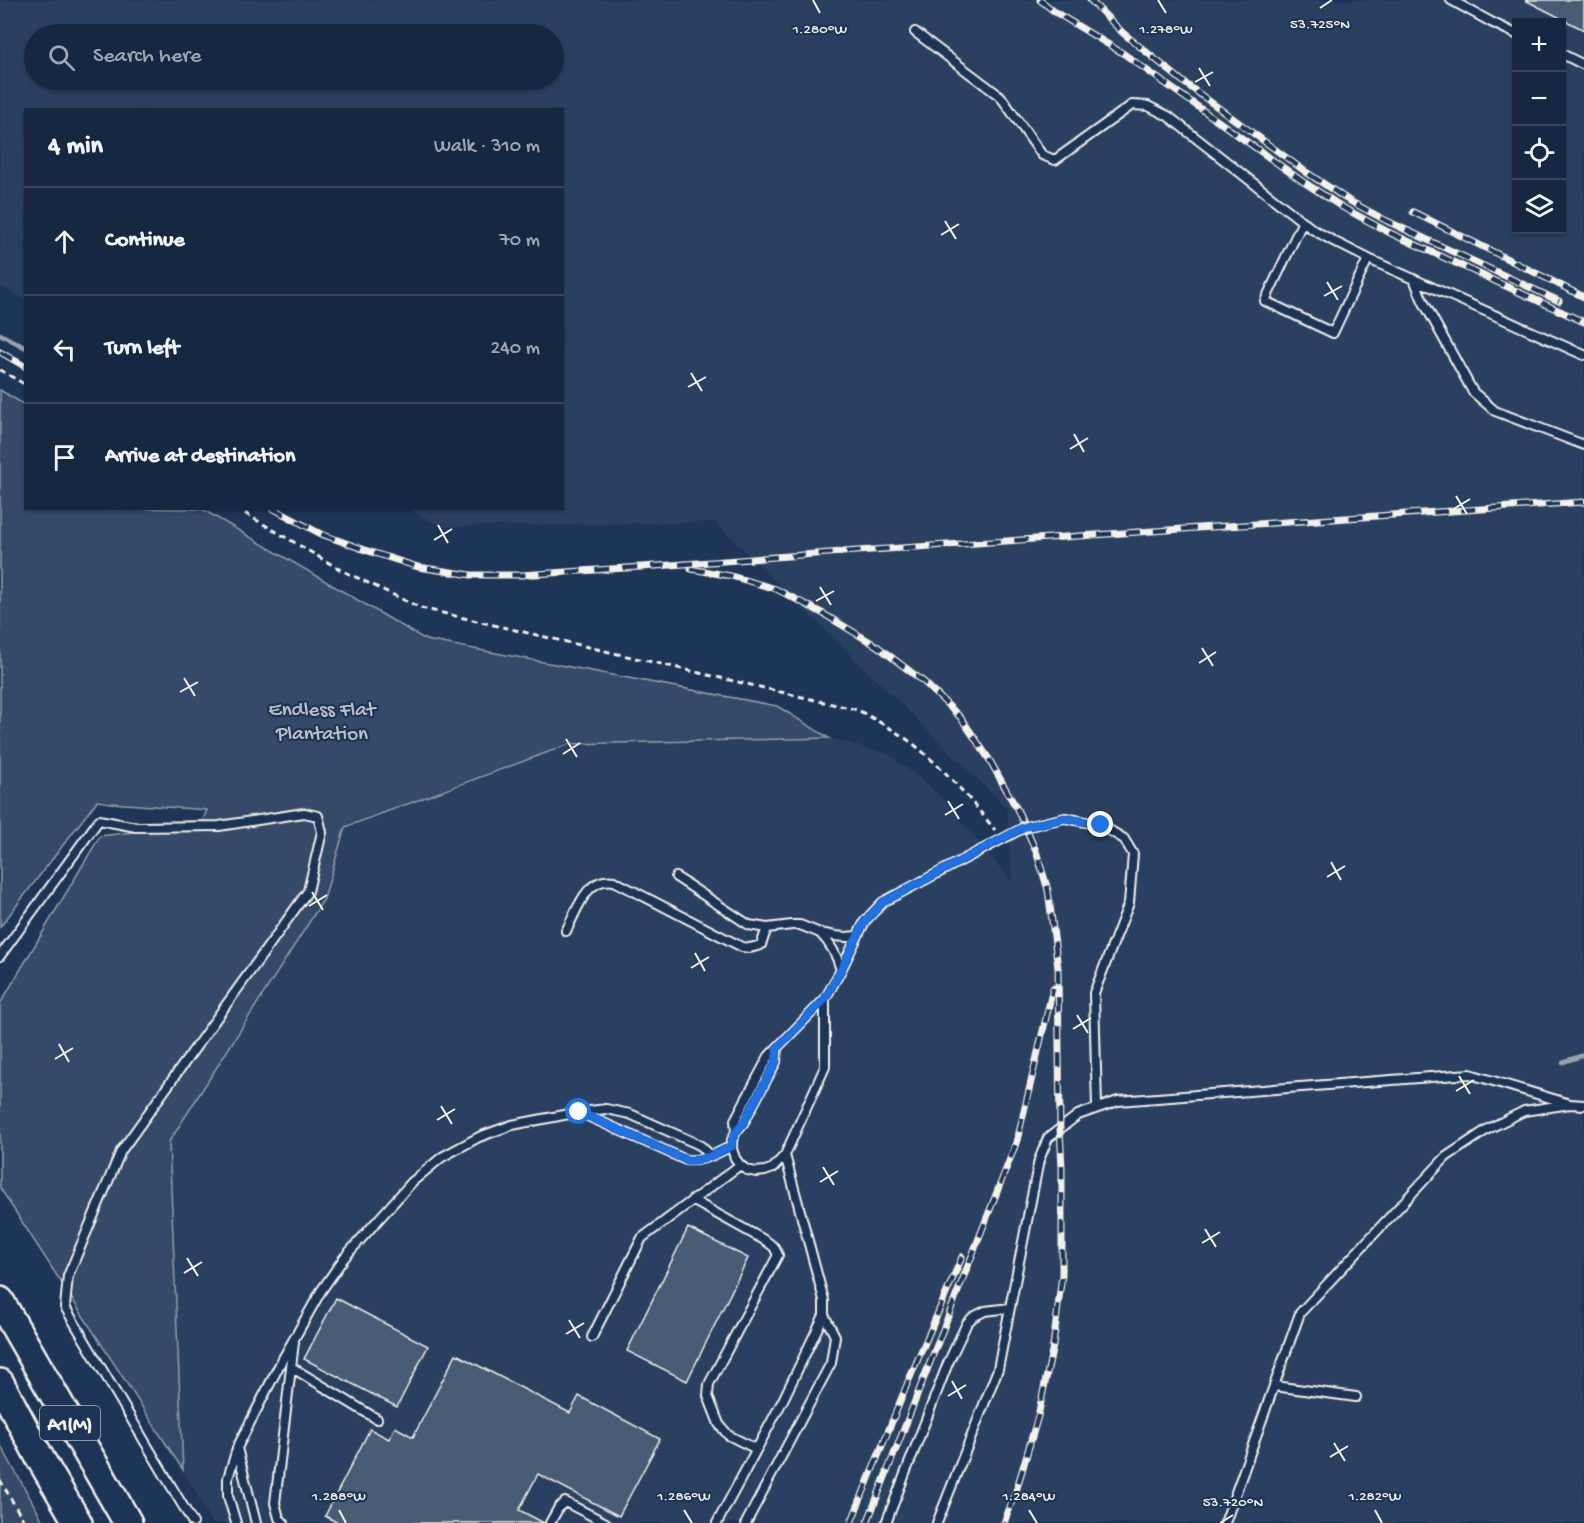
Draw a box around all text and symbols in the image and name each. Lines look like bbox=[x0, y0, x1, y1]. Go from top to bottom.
text: 53.725°N bbox=[1290, 16, 1350, 34]
map controls bbox=[1512, 18, 1566, 234]
button: + bbox=[1512, 18, 1566, 72]
text: 1.280°W bbox=[792, 21, 847, 39]
text: 1.278°W bbox=[1138, 21, 1193, 39]
search box bbox=[24, 24, 564, 90]
icon: search bbox=[45, 41, 78, 74]
text: Search here bbox=[93, 44, 201, 70]
button: − bbox=[1512, 72, 1566, 126]
button: locate bbox=[1512, 126, 1566, 180]
text: 4 min bbox=[48, 132, 103, 163]
text: Walk · 310 m bbox=[434, 136, 540, 159]
button: layers bbox=[1512, 180, 1566, 234]
icon: ahead bbox=[48, 225, 81, 258]
text: Continue bbox=[105, 228, 185, 254]
text: 70 m bbox=[499, 230, 540, 253]
icon: left bbox=[48, 333, 81, 366]
text: Turn left bbox=[105, 336, 179, 362]
text: 240 m bbox=[490, 338, 540, 361]
icon: arrive bbox=[48, 441, 81, 474]
text: Arrive at destination bbox=[105, 444, 295, 470]
park label: Endless Flat Plantation bbox=[269, 699, 378, 748]
route end bbox=[1087, 811, 1113, 837]
route start bbox=[565, 1098, 591, 1124]
road number: A1(M) bbox=[40, 1406, 100, 1440]
text: 1.288°W bbox=[311, 1488, 366, 1506]
text: 1.286°W bbox=[656, 1488, 711, 1506]
text: 1.284°W bbox=[1002, 1488, 1056, 1506]
text: 1.282°W bbox=[1347, 1488, 1402, 1506]
text: 53.720°N bbox=[1203, 1494, 1264, 1512]

